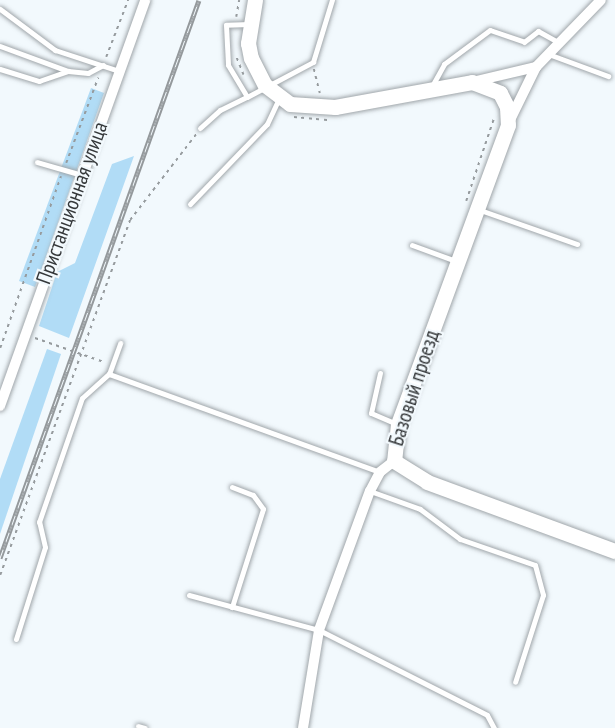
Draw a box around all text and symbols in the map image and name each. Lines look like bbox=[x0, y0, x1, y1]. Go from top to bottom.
street label: Пристанционная улица bbox=[31, 118, 113, 288]
street label: Базовый проезд bbox=[383, 327, 445, 449]

